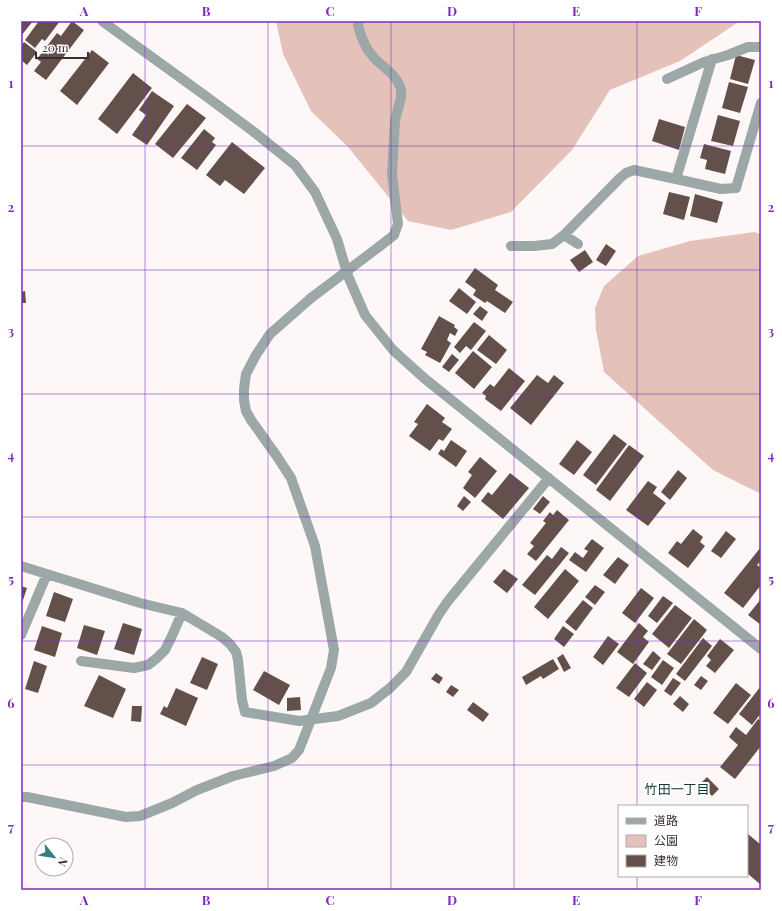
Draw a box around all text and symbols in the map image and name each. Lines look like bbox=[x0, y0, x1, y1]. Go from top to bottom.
text: A bbox=[79, 2, 89, 19]
text: B bbox=[202, 2, 211, 19]
text: C bbox=[325, 2, 335, 19]
text: D bbox=[447, 2, 457, 19]
text: E bbox=[572, 2, 580, 19]
text: F bbox=[694, 2, 702, 19]
scale bar bbox=[36, 34, 88, 60]
text: 20 m bbox=[42, 39, 69, 55]
text: 1 bbox=[9, 74, 14, 91]
text: 1 bbox=[769, 74, 774, 91]
text: 2 bbox=[8, 198, 15, 215]
text: 2 bbox=[768, 198, 775, 215]
text: 3 bbox=[8, 322, 14, 339]
text: 3 bbox=[768, 322, 774, 339]
text: 4 bbox=[8, 446, 15, 463]
text: 4 bbox=[768, 446, 775, 463]
text: 5 bbox=[8, 570, 14, 587]
text: 5 bbox=[768, 570, 774, 587]
text: 6 bbox=[7, 694, 15, 711]
text: 6 bbox=[767, 694, 775, 711]
district label: 竹田一丁目 bbox=[644, 780, 710, 797]
legend bbox=[618, 805, 748, 877]
text: 道路 bbox=[654, 812, 678, 828]
text: 7 bbox=[8, 818, 14, 835]
text: 7 bbox=[768, 818, 774, 835]
text: 公園 bbox=[654, 832, 678, 848]
north arrow bbox=[34, 837, 74, 877]
text: 建物 bbox=[654, 852, 678, 868]
text: N bbox=[55, 855, 72, 869]
text: A bbox=[79, 891, 89, 908]
text: B bbox=[202, 891, 211, 908]
text: C bbox=[325, 891, 335, 908]
text: D bbox=[447, 891, 457, 908]
text: E bbox=[572, 891, 580, 908]
text: F bbox=[694, 891, 702, 908]

